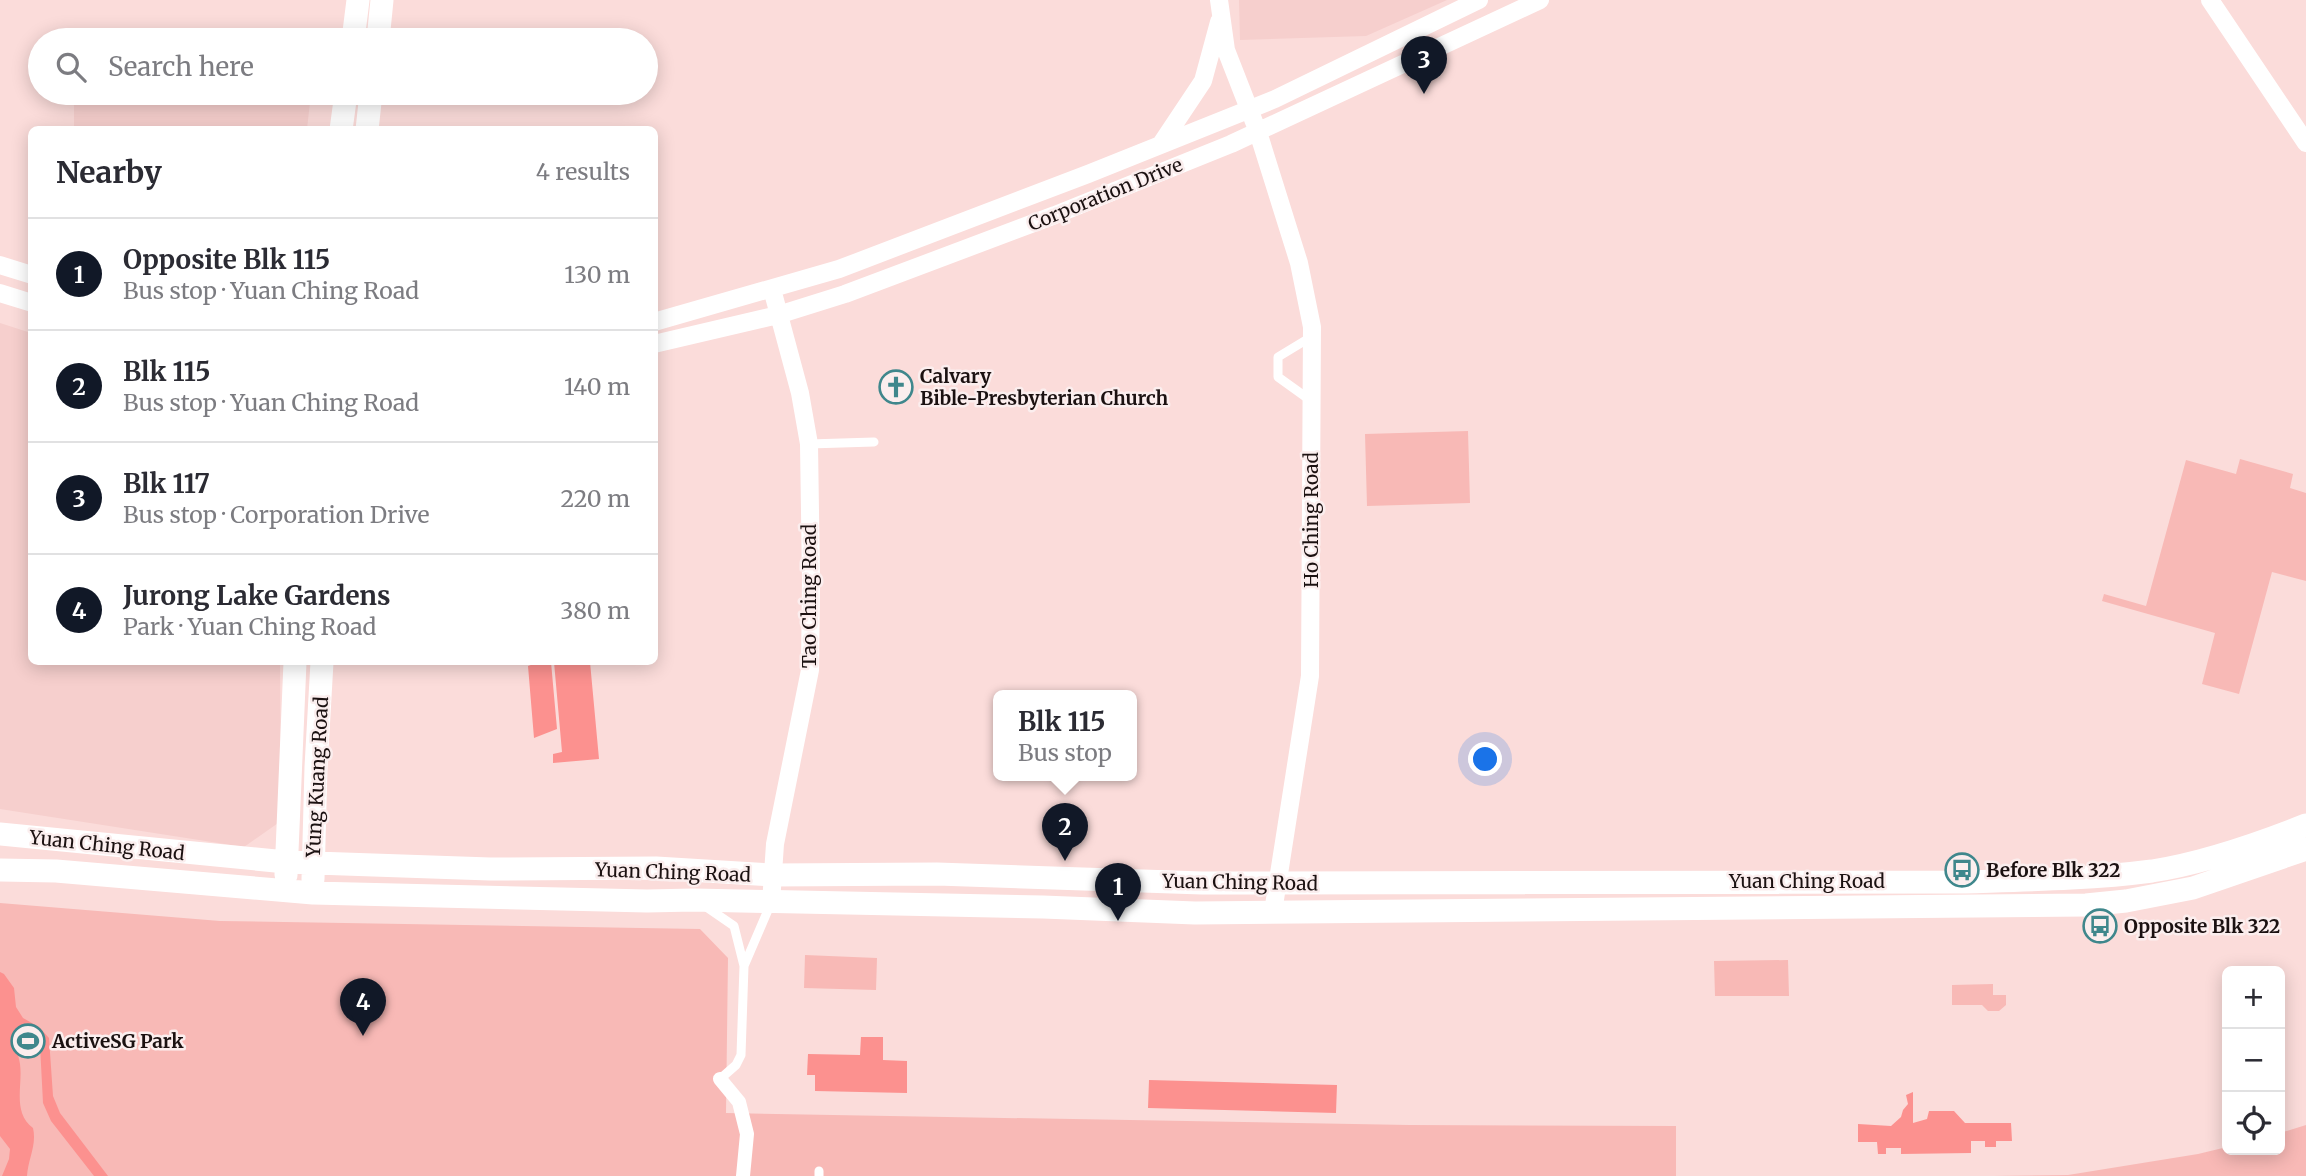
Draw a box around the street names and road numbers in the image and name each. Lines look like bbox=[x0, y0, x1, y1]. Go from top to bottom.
street label: Corporation Drive bbox=[1024, 152, 1186, 236]
street label: Ho Ching Road bbox=[1299, 452, 1323, 588]
street label: Tao Ching Road bbox=[797, 524, 821, 668]
street label: Yung Kuang Road bbox=[301, 696, 333, 859]
street label: Yuan Ching Road bbox=[27, 825, 186, 865]
street label: Yuan Ching Road bbox=[594, 857, 751, 887]
street label: Yuan Ching Road bbox=[1161, 869, 1318, 895]
street label: Yuan Ching Road bbox=[1728, 869, 1885, 893]

